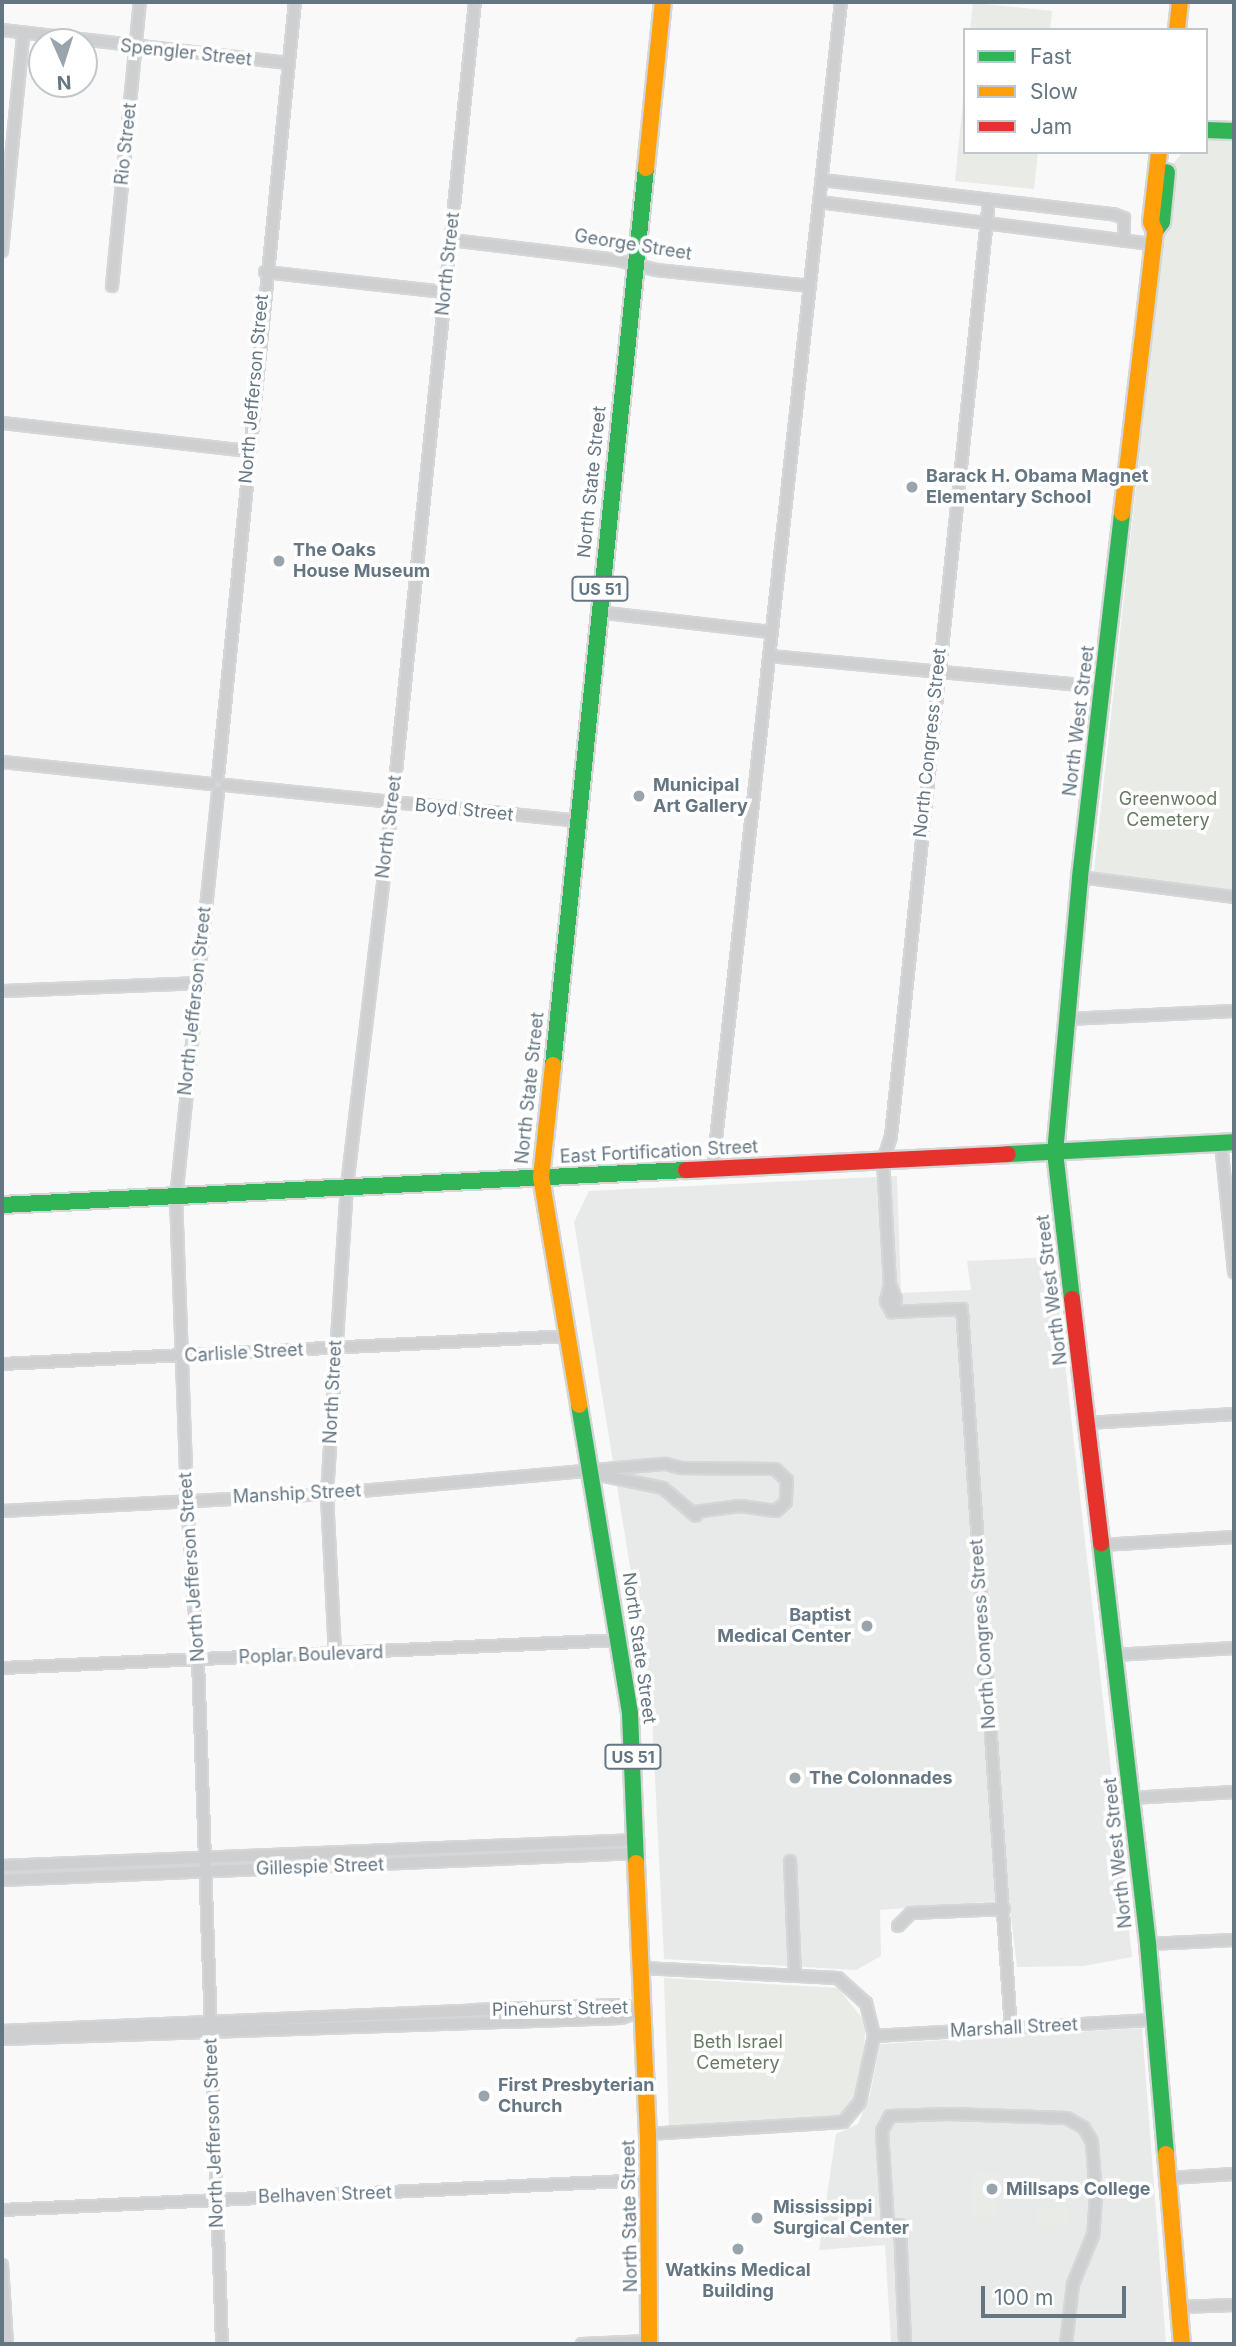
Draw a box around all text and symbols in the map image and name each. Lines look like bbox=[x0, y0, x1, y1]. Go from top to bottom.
north arrow bbox=[28, 28, 98, 98]
legend bbox=[963, 28, 1208, 154]
street label: Spengler Street bbox=[119, 35, 253, 71]
text: Fast bbox=[1030, 44, 1072, 69]
text: N bbox=[56, 71, 72, 94]
text: Slow bbox=[1030, 79, 1078, 104]
street label: Rio Street bbox=[111, 102, 141, 186]
text: Jam bbox=[1030, 114, 1072, 139]
street label: North Street bbox=[432, 211, 464, 317]
street label: George Street bbox=[573, 225, 693, 265]
street label: North Jefferson Street bbox=[235, 293, 273, 485]
street label: North State Street bbox=[573, 405, 611, 559]
place label: Barack H. Obama Magnet Elementary School bbox=[926, 466, 1149, 508]
marker: Barack H. Obama Magnet Elementary School bbox=[904, 479, 920, 495]
place label: The Oaks House Museum bbox=[293, 540, 430, 582]
marker: The Oaks House Museum bbox=[271, 553, 287, 569]
road number: US 51 bbox=[570, 576, 630, 602]
street label: North West Street bbox=[1059, 644, 1099, 798]
street label: North Congress Street bbox=[909, 647, 951, 839]
street label: North Street bbox=[372, 774, 406, 880]
place label: Municipal Art Gallery bbox=[653, 775, 748, 818]
marker: Municipal Art Gallery bbox=[631, 788, 647, 804]
park label: Greenwood Cemetery bbox=[1119, 789, 1217, 832]
street label: Boyd Street bbox=[414, 794, 514, 826]
street label: North Jefferson Street bbox=[174, 905, 216, 1097]
street label: North State Street bbox=[511, 1011, 549, 1165]
street label: East Fortification Street bbox=[559, 1136, 759, 1168]
street label: North West Street bbox=[1032, 1213, 1072, 1367]
street label: Carlisle Street bbox=[184, 1339, 304, 1367]
street label: North Street bbox=[319, 1340, 347, 1444]
street label: North Jefferson Street bbox=[175, 1472, 209, 1662]
street label: Manship Street bbox=[232, 1480, 362, 1508]
street label: North Congress Street bbox=[966, 1538, 1000, 1730]
street label: North State Street bbox=[618, 1571, 660, 1725]
place label: Baptist Medical Center bbox=[717, 1605, 851, 1648]
marker: Baptist Medical Center bbox=[857, 1616, 877, 1636]
street label: Poplar Boulevard bbox=[238, 1642, 384, 1668]
road number: US 51 bbox=[603, 1744, 663, 1770]
place label: The Colonnades bbox=[809, 1767, 952, 1789]
marker: The Colonnades bbox=[787, 1770, 803, 1786]
street label: North West Street bbox=[1099, 1777, 1137, 1929]
street label: Gillespie Street bbox=[256, 1854, 384, 1880]
street label: Pinehurst Street bbox=[492, 1997, 628, 2021]
street label: Marshall Street bbox=[950, 2014, 1078, 2042]
park label: Beth Israel Cemetery bbox=[693, 2032, 783, 2074]
street label: North Jefferson Street bbox=[200, 2038, 228, 2228]
place label: First Presbyterian Church bbox=[498, 2075, 654, 2118]
marker: First Presbyterian Church bbox=[476, 2088, 492, 2104]
street label: North State Street bbox=[618, 2139, 642, 2293]
place label: Millsaps College bbox=[1006, 2178, 1151, 2200]
marker: Millsaps College bbox=[984, 2181, 1000, 2197]
street label: Belhaven Street bbox=[258, 2182, 392, 2208]
place label: Mississippi Surgical Center bbox=[773, 2197, 909, 2240]
marker: Mississippi Surgical Center bbox=[747, 2208, 767, 2228]
marker: Watkins Medical Building bbox=[730, 2241, 746, 2257]
place label: Watkins Medical Building bbox=[665, 2260, 811, 2302]
scale bar bbox=[984, 2272, 1129, 2316]
text: 100 m bbox=[994, 2285, 1053, 2310]

